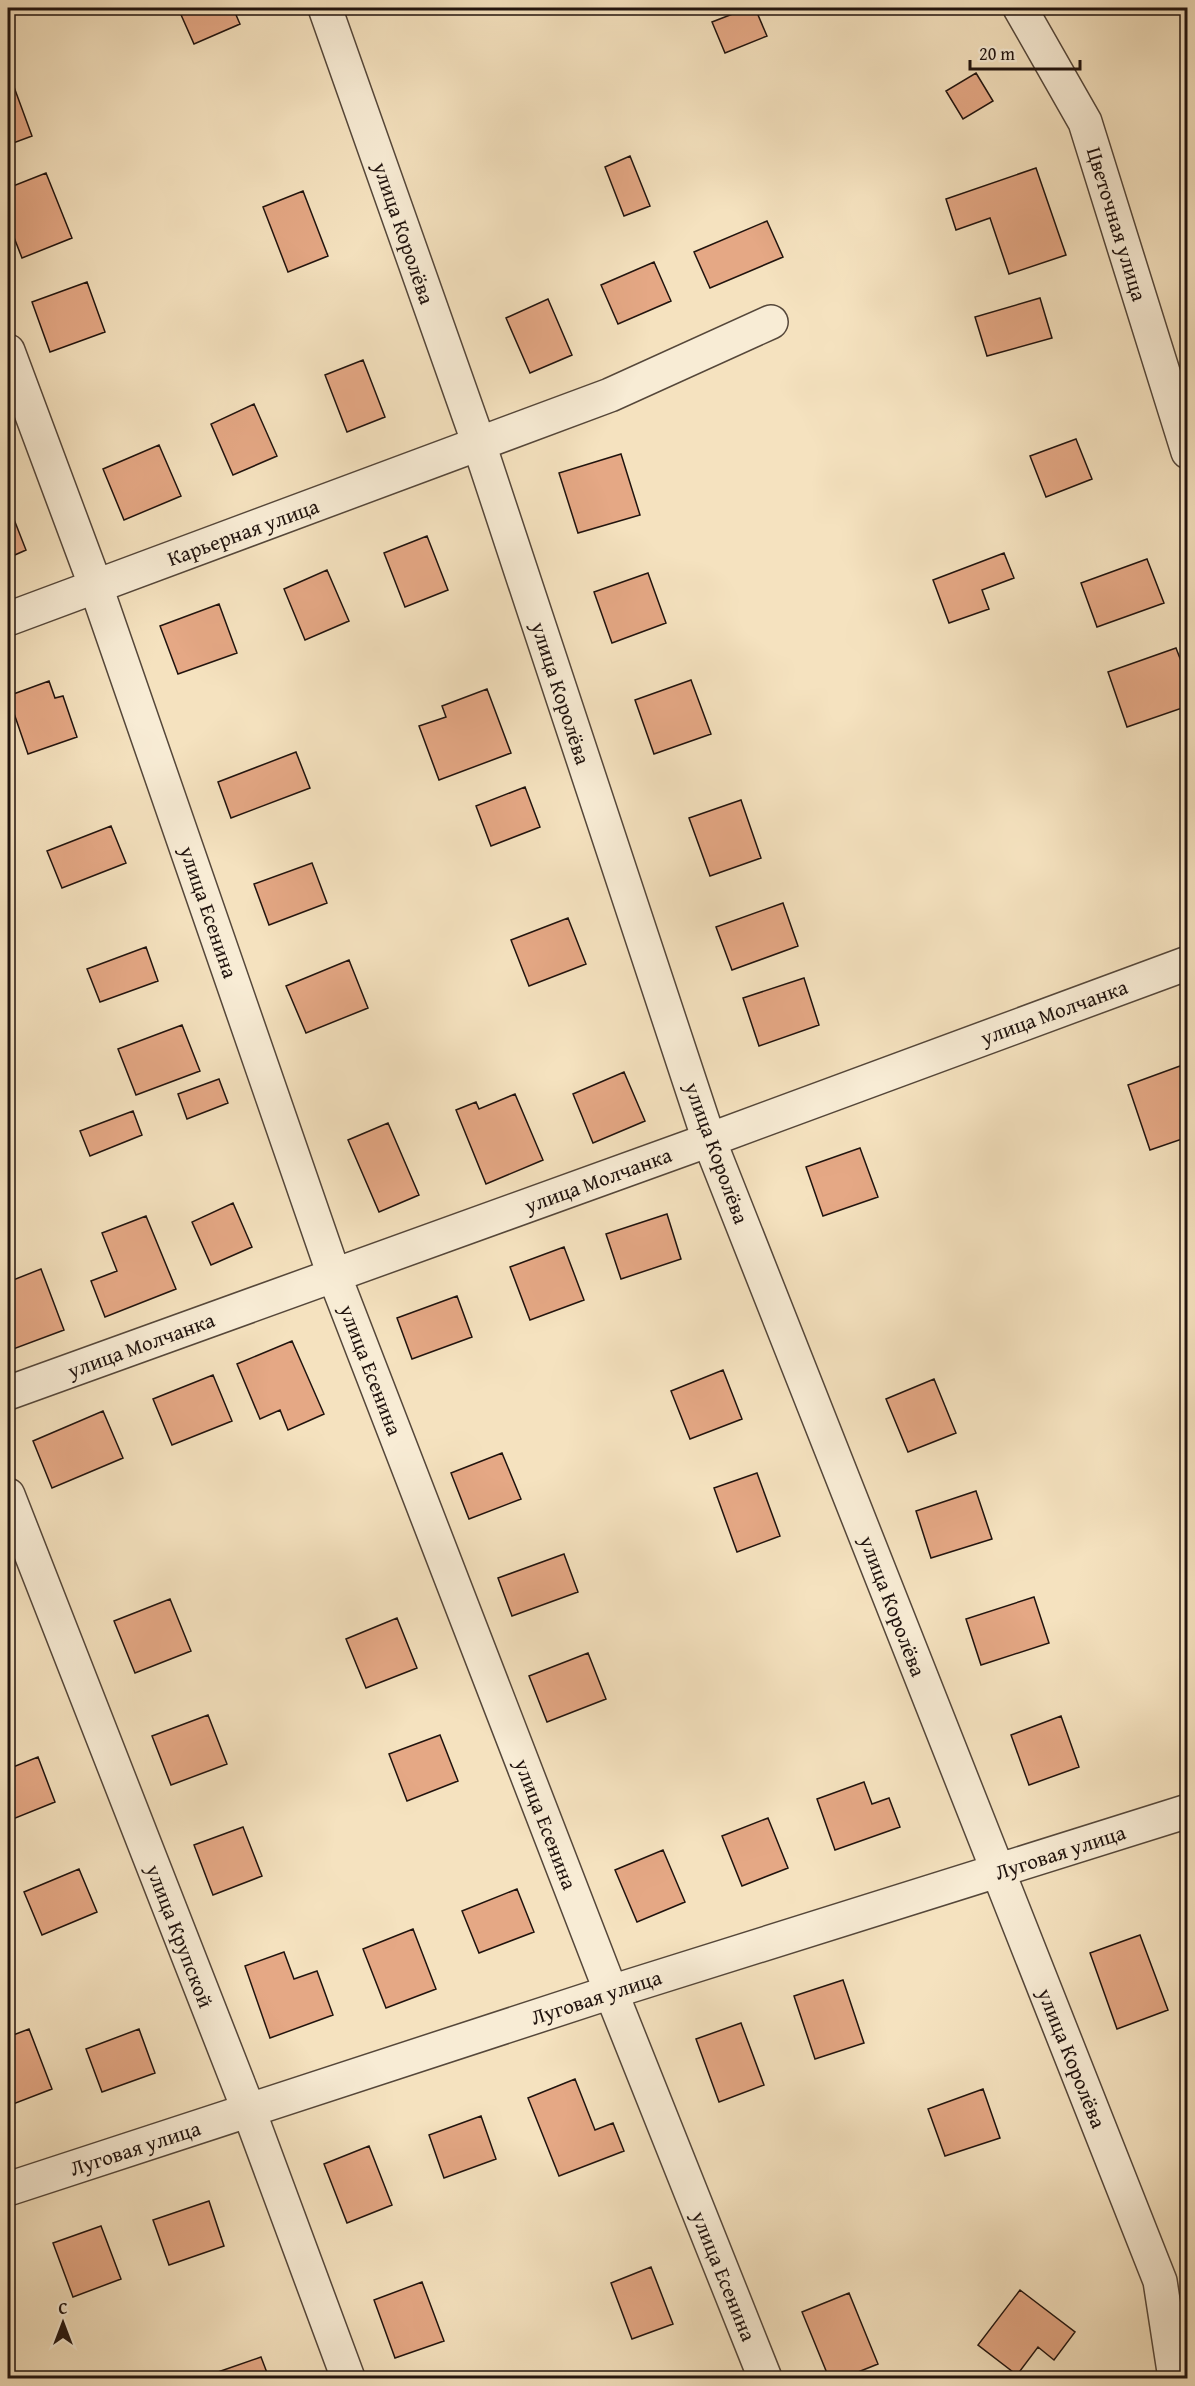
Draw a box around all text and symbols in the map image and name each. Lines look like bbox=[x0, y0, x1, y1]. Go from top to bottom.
scale bar bbox=[970, 33, 1080, 71]
text: 20 m bbox=[979, 40, 1015, 67]
street label: Цветочная улица bbox=[1079, 143, 1155, 305]
street label: улица Королёва bbox=[365, 157, 443, 308]
street label: Карьерная улица bbox=[163, 490, 323, 574]
street label: улица Королёва bbox=[523, 617, 599, 768]
street label: улица Есенина bbox=[172, 841, 246, 982]
street label: улица Молчанка bbox=[975, 971, 1132, 1053]
street label: улица Королёва bbox=[677, 1077, 757, 1228]
street label: улица Молчанка bbox=[519, 1139, 676, 1221]
street label: улица Есенина bbox=[331, 1299, 410, 1440]
street label: улица Молчанка bbox=[62, 1304, 219, 1386]
street label: улица Королёва bbox=[852, 1530, 934, 1681]
street label: улица Есенина bbox=[506, 1753, 585, 1894]
street label: Луговая улица bbox=[991, 1816, 1129, 1888]
street label: улица Крупской bbox=[138, 1859, 222, 2012]
street label: Луговая улица bbox=[527, 1961, 665, 2033]
street label: улица Королёва bbox=[1029, 1982, 1114, 2133]
street label: Луговая улица bbox=[66, 2112, 204, 2184]
street label: улица Есенина bbox=[683, 2205, 764, 2346]
north arrow bbox=[33, 2293, 93, 2353]
text: С bbox=[58, 2296, 68, 2320]

